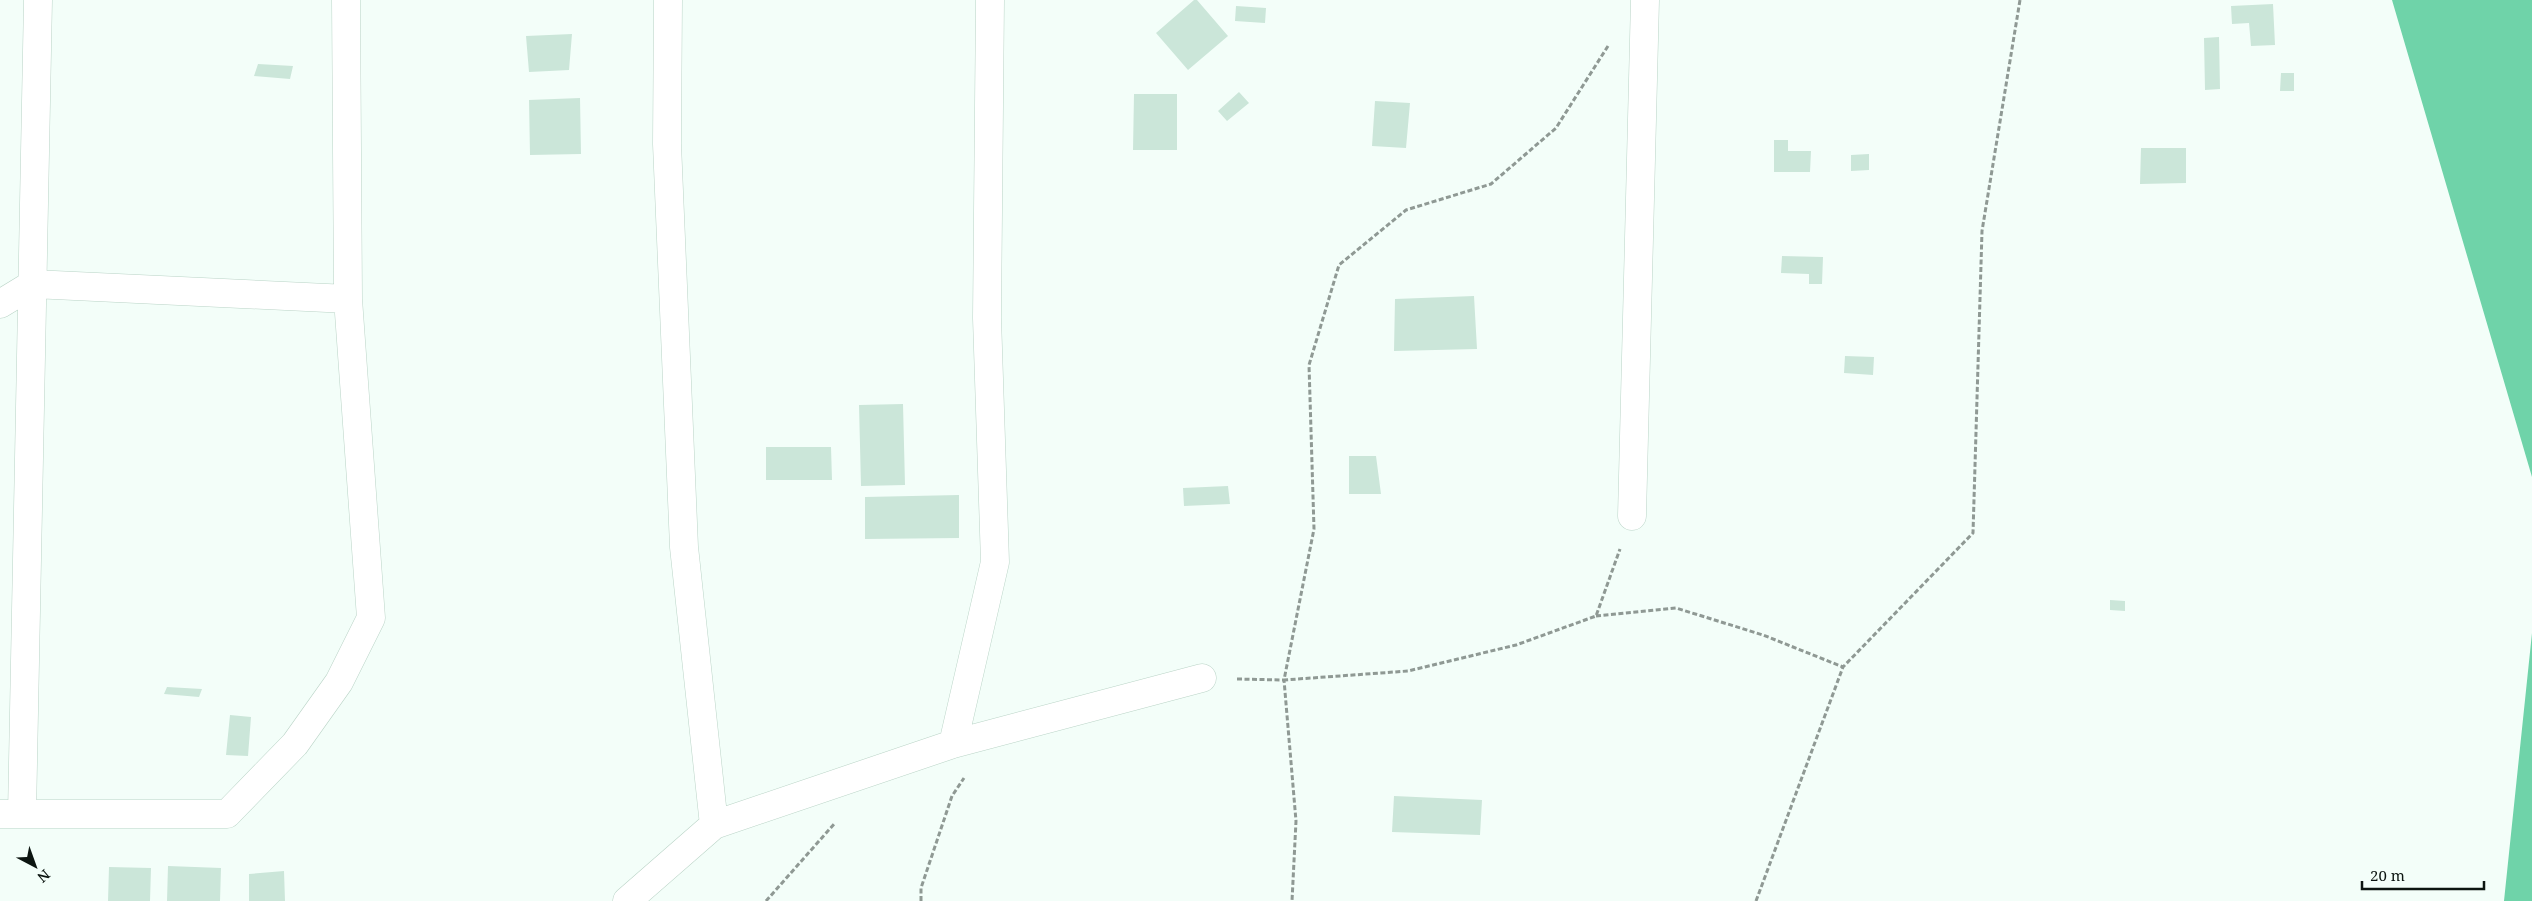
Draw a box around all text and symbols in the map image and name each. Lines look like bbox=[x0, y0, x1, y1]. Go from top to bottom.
north arrow bbox=[10, 841, 60, 891]
scale bar bbox=[2362, 858, 2484, 890]
text: N bbox=[33, 865, 54, 887]
text: 20 m bbox=[2370, 865, 2405, 885]

